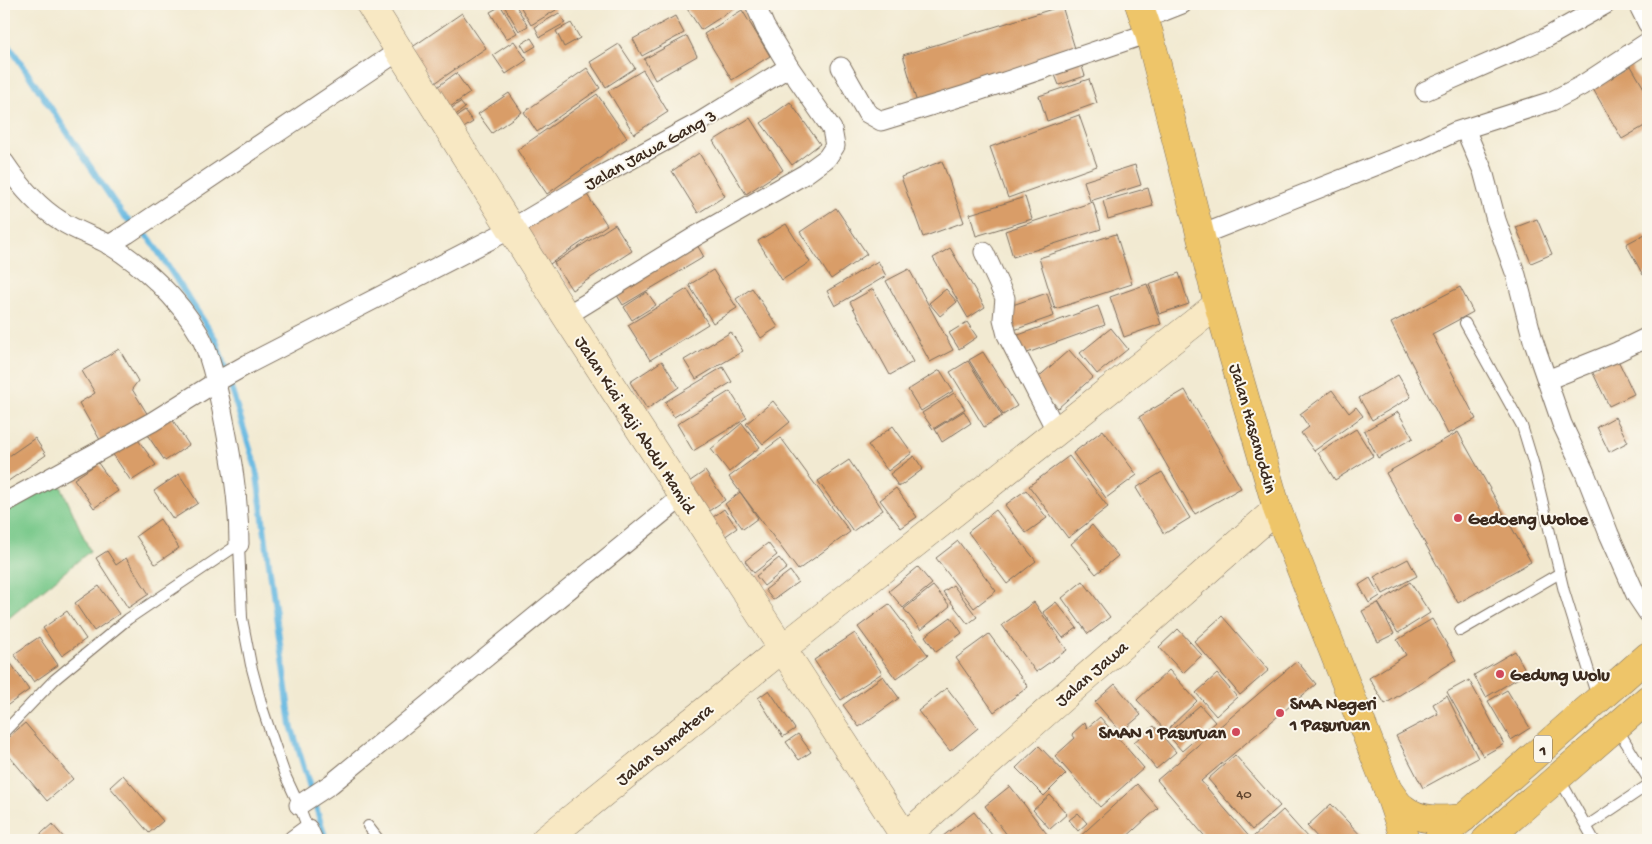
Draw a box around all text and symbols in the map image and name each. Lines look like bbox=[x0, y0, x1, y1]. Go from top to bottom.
street label: Jalan Jawa Gang 3 bbox=[581, 106, 721, 196]
street label: Jalan Kiai Haji Abdul Hamid bbox=[569, 333, 700, 519]
street label: Jalan Hasanuddin bbox=[1223, 362, 1280, 496]
place label: Gedoeng Woloe bbox=[1468, 510, 1589, 531]
marker: Gedoeng Woloe bbox=[1452, 512, 1464, 524]
street label: Jalan Jawa bbox=[1052, 637, 1134, 712]
place label: Gedung Wolu bbox=[1510, 666, 1610, 687]
marker: Gedung Wolu bbox=[1494, 668, 1506, 680]
place label: SMA Negeri 1 Pasuruan bbox=[1289, 695, 1377, 737]
street label: Jalan Sumatera bbox=[613, 700, 719, 792]
marker: SMA Negeri 1 Pasuruan bbox=[1274, 707, 1286, 719]
place label: SMAN 1 Pasuruan bbox=[1099, 724, 1226, 745]
marker: SMAN 1 Pasuruan bbox=[1230, 726, 1242, 738]
road number: 1 bbox=[1534, 736, 1552, 762]
house number: 40 bbox=[1236, 786, 1252, 804]

